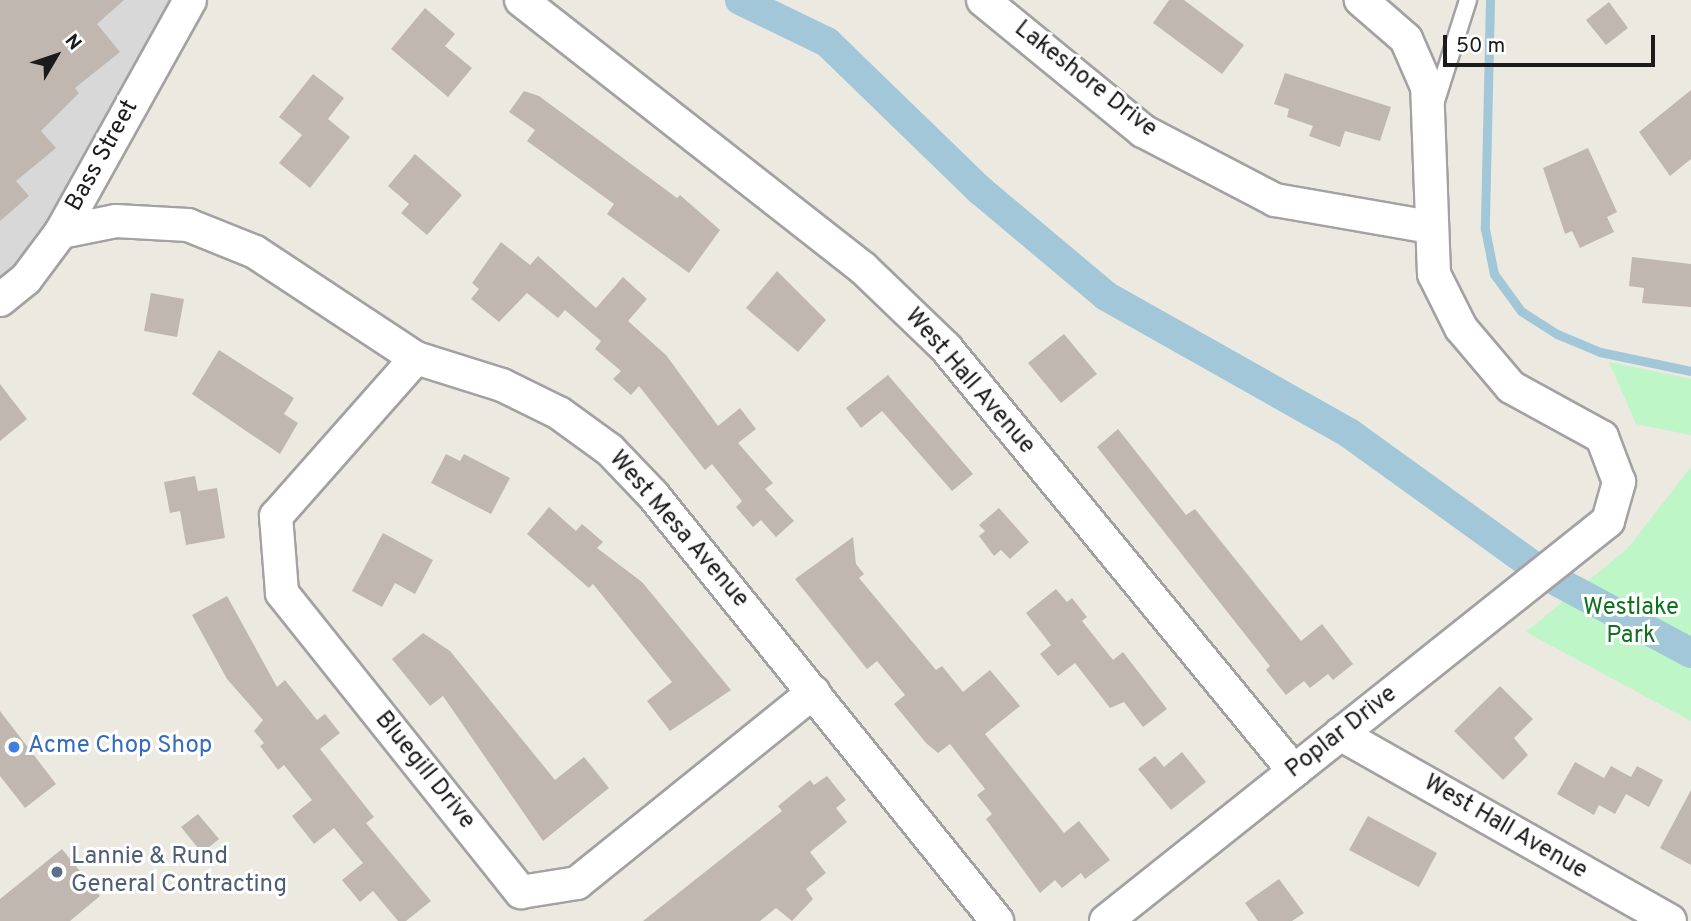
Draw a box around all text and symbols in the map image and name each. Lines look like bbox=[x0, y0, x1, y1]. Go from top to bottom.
street label: Lakeshore Drive bbox=[1008, 15, 1162, 145]
north arrow bbox=[21, 21, 91, 91]
scale bar bbox=[1446, 21, 1658, 65]
text: N bbox=[59, 30, 86, 56]
text: 50 m bbox=[1456, 33, 1505, 60]
street label: Bass Street bbox=[61, 95, 145, 217]
street label: West Hall Avenue bbox=[897, 303, 1041, 461]
street label: West Mesa Avenue bbox=[602, 445, 754, 615]
park label: Westlake Park bbox=[1583, 595, 1679, 651]
street label: Poplar Drive bbox=[1281, 681, 1403, 785]
street label: Bluegill Drive bbox=[368, 706, 480, 836]
place label: Acme Chop Shop bbox=[28, 733, 212, 761]
marker: Acme Chop Shop bbox=[6, 739, 22, 755]
street label: West Hall Avenue bbox=[1418, 769, 1592, 887]
place label: Lannie & Rund General Contracting bbox=[71, 844, 287, 900]
marker: Lannie & Rund General Contracting bbox=[49, 864, 65, 880]

